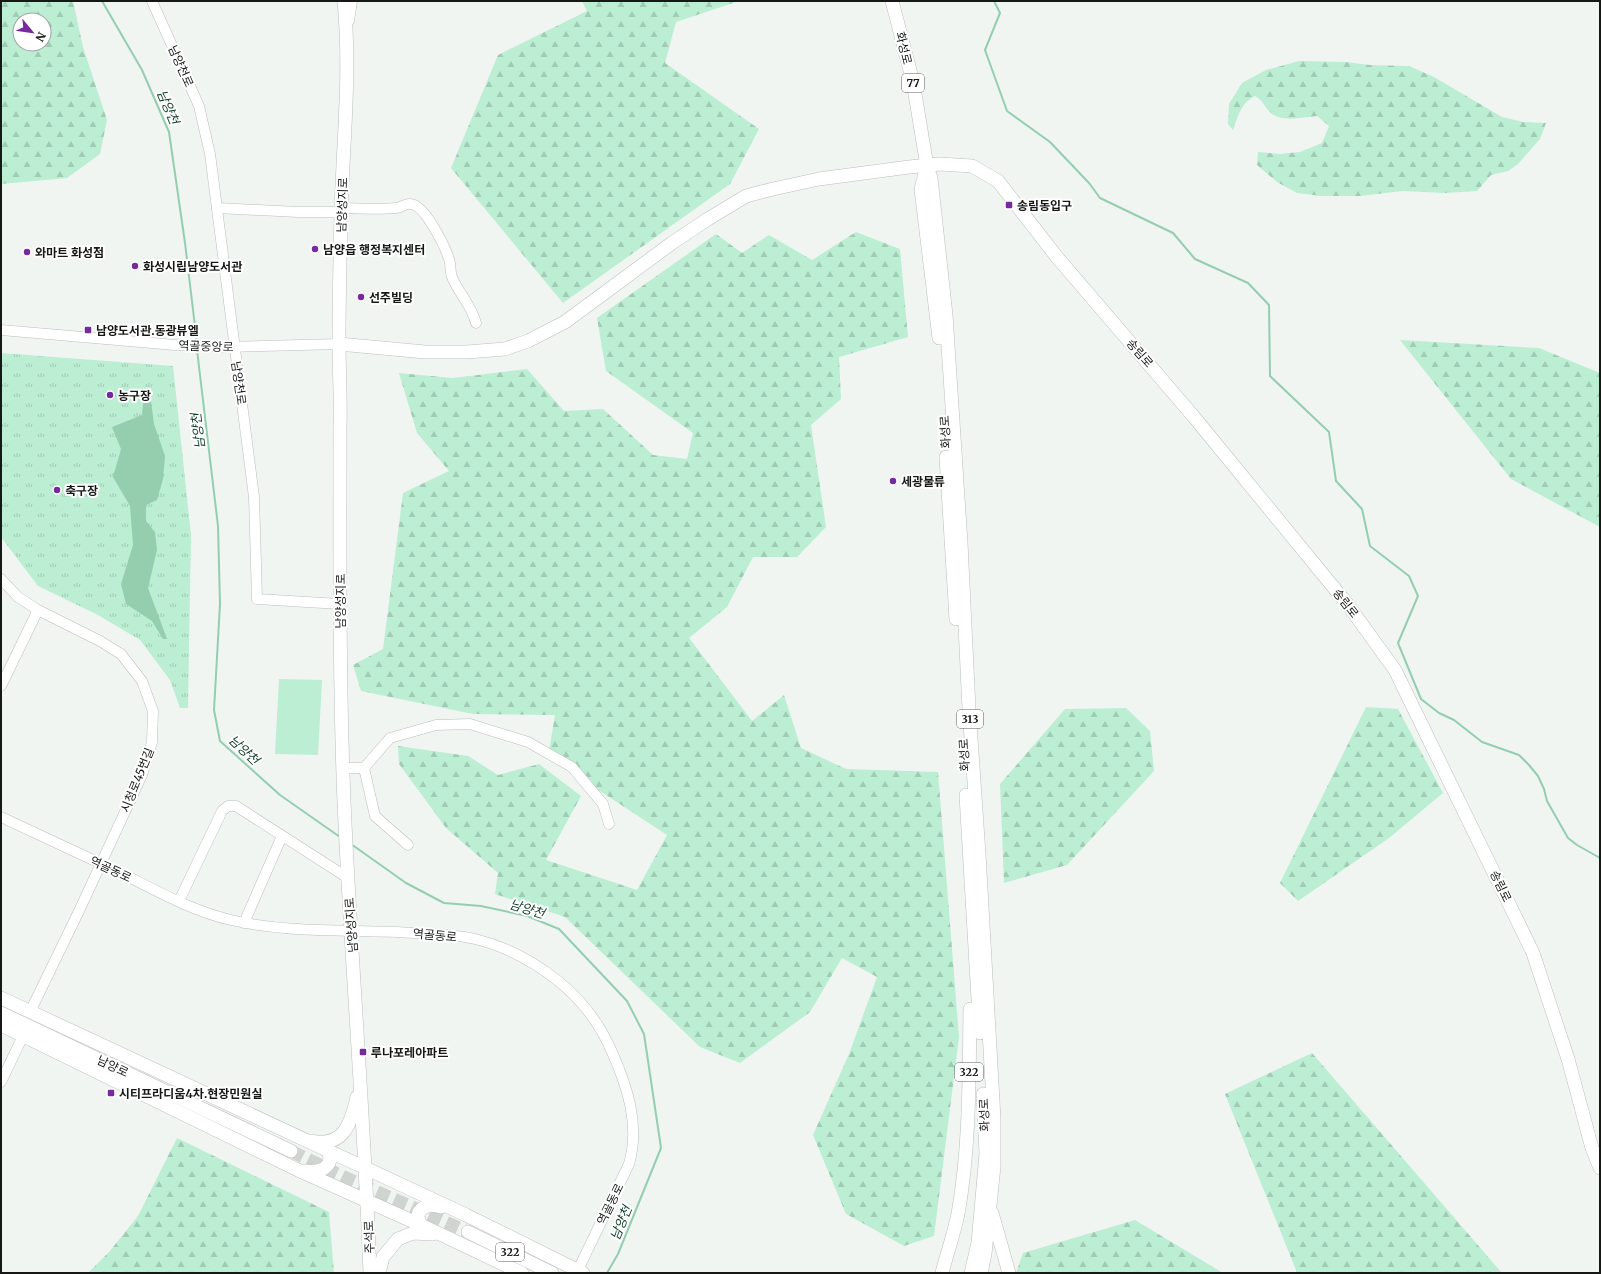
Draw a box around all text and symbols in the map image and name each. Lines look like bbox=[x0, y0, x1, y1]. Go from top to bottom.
north arrow bbox=[12, 12, 52, 52]
text: N bbox=[32, 30, 49, 44]
street label: 화성로 bbox=[893, 30, 915, 66]
street label: 남양천로 bbox=[165, 43, 197, 89]
road number: 77 bbox=[902, 74, 924, 92]
water label: 남양천 bbox=[153, 87, 183, 128]
street label: 남양성지로 bbox=[334, 177, 350, 233]
place label: 송림동입구 bbox=[1017, 198, 1072, 213]
marker: 송림동입구 bbox=[1004, 200, 1014, 210]
place label: 남양읍 행정복지센터 bbox=[323, 242, 425, 257]
marker: 남양읍 행정복지센터 bbox=[310, 244, 320, 254]
place label: 와마트 화성점 bbox=[35, 245, 104, 260]
marker: 와마트 화성점 bbox=[22, 247, 32, 257]
place label: 화성시립남양도서관 bbox=[143, 259, 242, 274]
marker: 화성시립남양도서관 bbox=[130, 261, 140, 271]
place label: 선주빌딩 bbox=[369, 290, 413, 305]
marker: 선주빌딩 bbox=[356, 292, 366, 302]
place label: 남양도서관.동광뷰엘 bbox=[96, 323, 199, 338]
marker: 남양도서관.동광뷰엘 bbox=[83, 325, 93, 335]
street label: 송림로 bbox=[1123, 336, 1157, 370]
street label: 역골중앙로 bbox=[178, 338, 234, 354]
street label: 남양천로 bbox=[228, 360, 250, 406]
place label: 농구장 bbox=[118, 388, 151, 403]
marker: 농구장 bbox=[105, 390, 115, 400]
water label: 남양천 bbox=[187, 411, 209, 450]
street label: 화성로 bbox=[937, 415, 953, 449]
place label: 세광물류 bbox=[901, 474, 945, 489]
marker: 세광물류 bbox=[888, 476, 898, 486]
place label: 축구장 bbox=[65, 483, 98, 498]
marker: 축구장 bbox=[52, 485, 62, 495]
street label: 남양성지로 bbox=[333, 573, 348, 629]
street label: 송림로 bbox=[1330, 585, 1362, 621]
road number: 313 bbox=[957, 710, 983, 728]
water label: 남양천 bbox=[225, 732, 264, 769]
street label: 화성로 bbox=[956, 738, 972, 772]
street label: 시청로45번길 bbox=[117, 745, 157, 815]
street label: 역골동로 bbox=[88, 853, 134, 885]
street label: 송림로 bbox=[1487, 868, 1515, 904]
water label: 남양천 bbox=[507, 896, 548, 923]
street label: 남양성지로 bbox=[342, 897, 360, 953]
street label: 역골동로 bbox=[412, 926, 458, 944]
place label: 루나포레아파트 bbox=[371, 1045, 448, 1060]
marker: 루나포레아파트 bbox=[358, 1047, 368, 1057]
street label: 남양로 bbox=[95, 1052, 131, 1080]
road number: 322 bbox=[955, 1063, 983, 1081]
place label: 시티프라디움4차.현장민원실 bbox=[119, 1086, 262, 1101]
marker: 시티프라디움4차.현장민원실 bbox=[106, 1088, 116, 1098]
street label: 화성로 bbox=[976, 1098, 992, 1132]
street label: 역골동로 bbox=[594, 1181, 626, 1227]
water label: 남양천 bbox=[606, 1202, 636, 1243]
street label: 주석로 bbox=[361, 1220, 377, 1254]
road number: 322 bbox=[496, 1243, 524, 1261]

